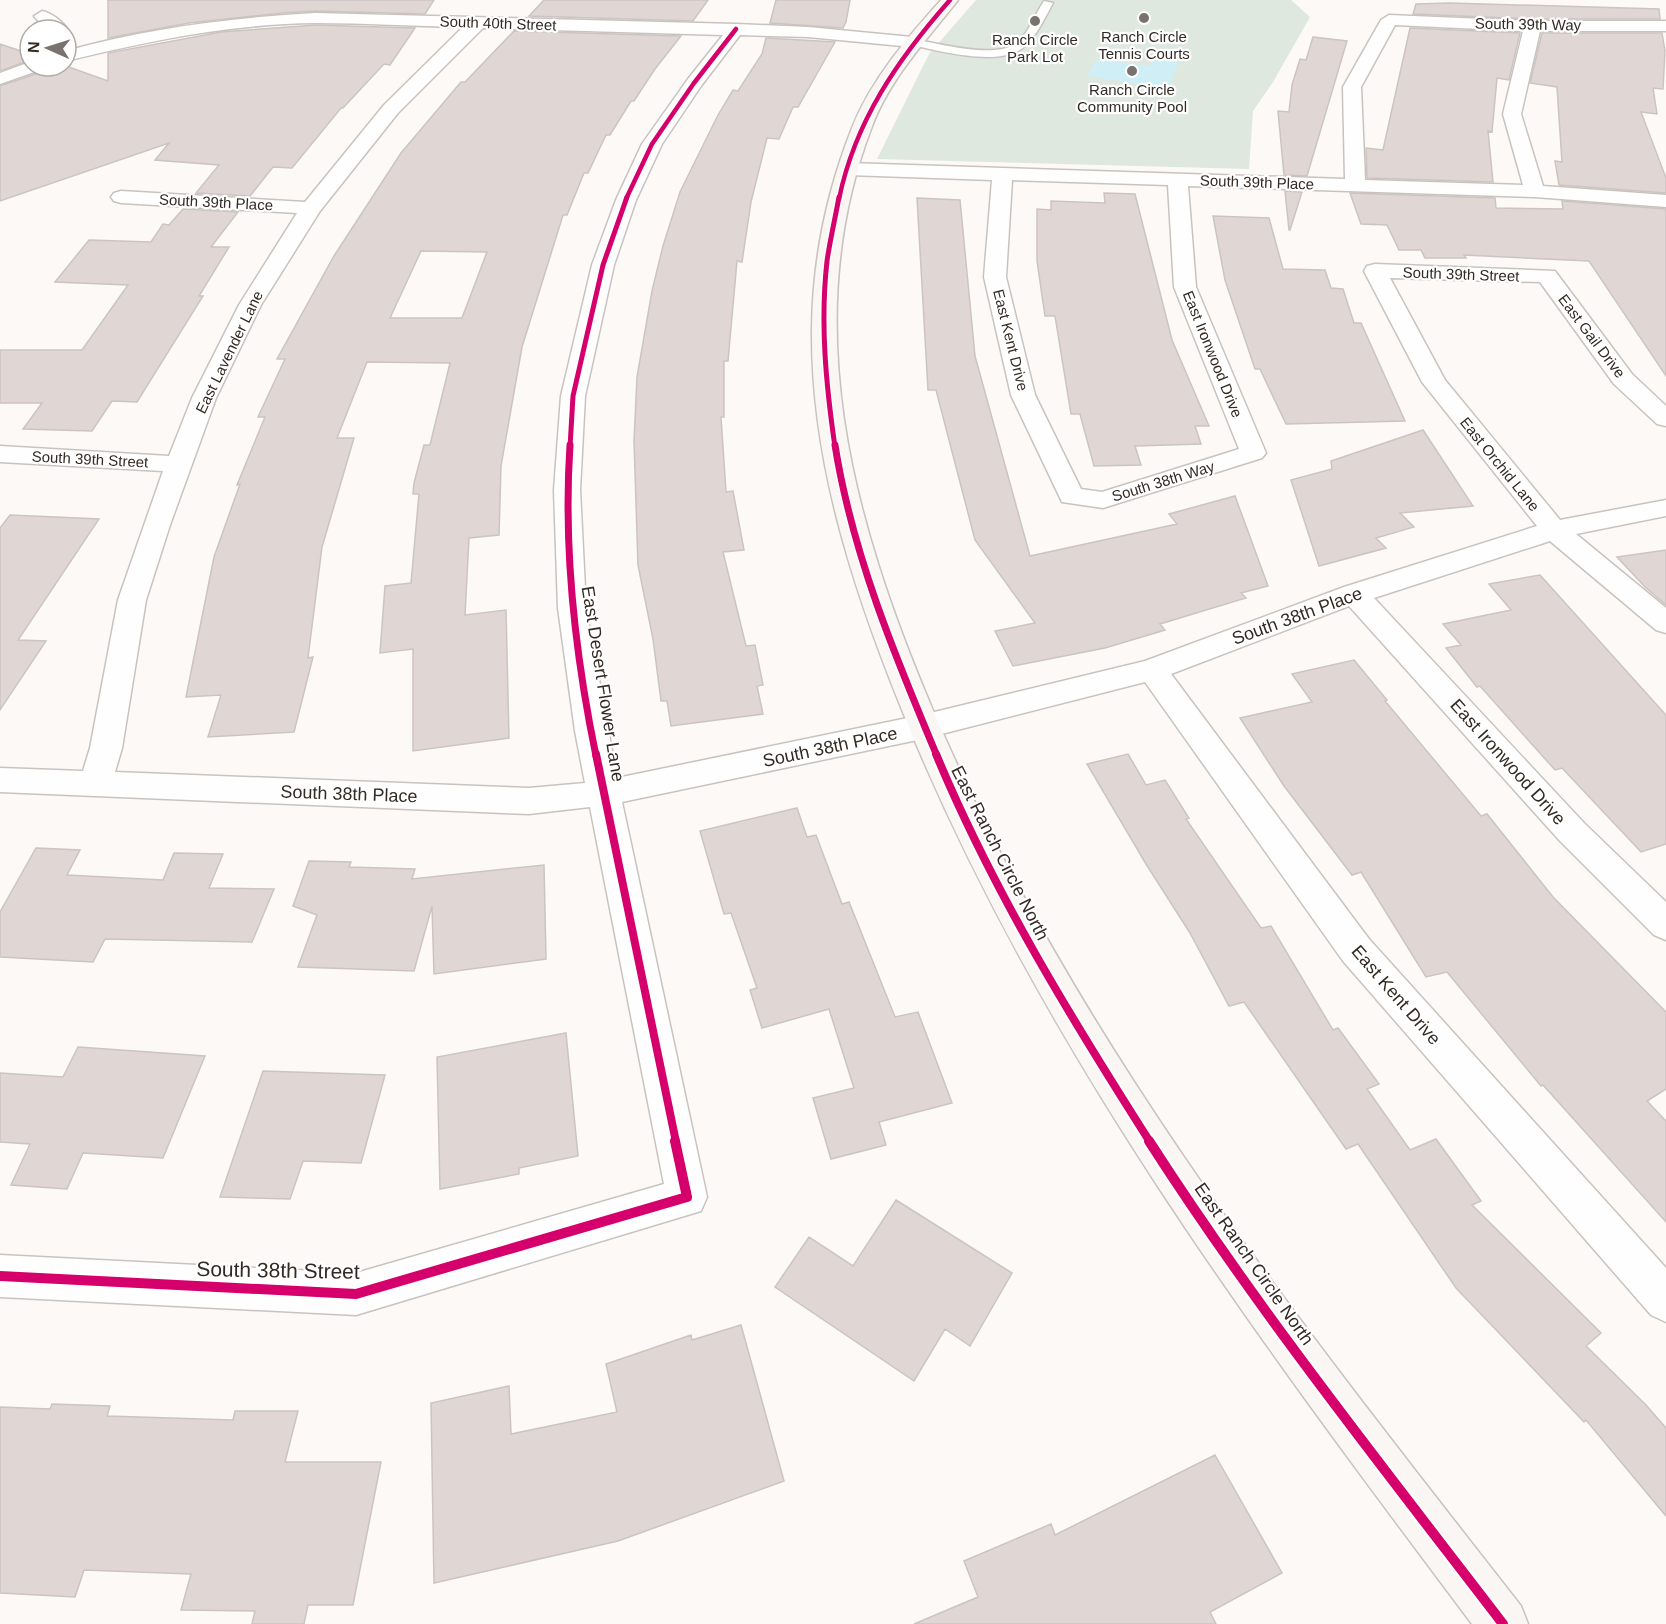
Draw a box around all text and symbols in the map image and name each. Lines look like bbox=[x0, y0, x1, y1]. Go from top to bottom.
marker: Ranch Circle Tennis Courts bbox=[1137, 11, 1151, 25]
street label: South 40th Street bbox=[439, 12, 557, 34]
marker: Ranch Circle Park Lot bbox=[1028, 14, 1042, 28]
street label: South 39th Way bbox=[1475, 15, 1582, 33]
north arrow bbox=[18, 18, 78, 78]
place label: Ranch Circle Tennis Courts bbox=[1098, 28, 1190, 62]
place label: Ranch Circle Park Lot bbox=[992, 31, 1078, 65]
text: N bbox=[25, 41, 42, 53]
marker: Ranch Circle Community Pool bbox=[1125, 64, 1139, 78]
place label: Ranch Circle Community Pool bbox=[1077, 81, 1187, 115]
street label: South 39th Place bbox=[1200, 172, 1314, 192]
street label: South 39th Place bbox=[159, 191, 273, 213]
street label: South 39th Street bbox=[1402, 263, 1520, 285]
street label: East Kent Drive bbox=[990, 287, 1032, 393]
street label: East Lavender Lane bbox=[192, 288, 266, 416]
street label: East Ironwood Drive bbox=[1180, 288, 1246, 420]
street label: East Gail Drive bbox=[1555, 291, 1629, 381]
street label: East Orchid Lane bbox=[1457, 414, 1543, 514]
street label: South 39th Street bbox=[31, 447, 150, 471]
street label: South 38th Way bbox=[1110, 457, 1217, 505]
street label: South 38th Place bbox=[1229, 583, 1365, 649]
street label: East Desert Flower Lane bbox=[578, 585, 628, 783]
street label: East Ironwood Drive bbox=[1446, 695, 1570, 829]
street label: South 38th Place bbox=[761, 723, 899, 771]
street label: East Ranch Circle North bbox=[947, 762, 1053, 944]
street label: South 38th Place bbox=[280, 782, 418, 806]
street label: East Kent Drive bbox=[1347, 941, 1445, 1049]
street label: East Ranch Circle North bbox=[1190, 1179, 1318, 1349]
street label: South 38th Street bbox=[196, 1257, 360, 1283]

